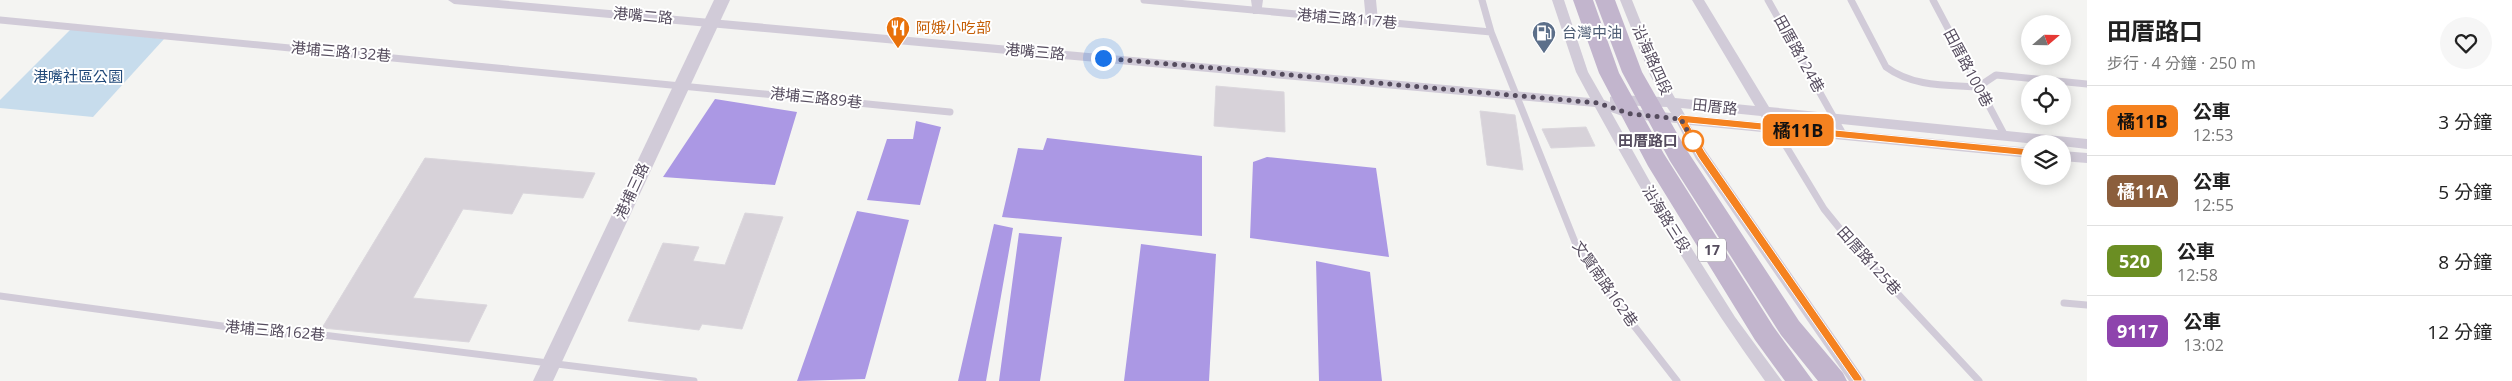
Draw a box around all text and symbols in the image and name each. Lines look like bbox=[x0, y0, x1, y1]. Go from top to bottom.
street label: 港嘴二路 bbox=[612, 2, 674, 28]
street label: 港埔三路117巷 bbox=[1296, 4, 1398, 32]
street label: 田厝路124巷 bbox=[1770, 11, 1829, 96]
text: 田厝路口 bbox=[2107, 14, 2203, 47]
restaurant icon: 阿娥小吃部 bbox=[885, 15, 911, 49]
north arrow bbox=[2021, 15, 2071, 65]
map controls bbox=[2021, 15, 2071, 185]
place label: 阿娥小吃部 bbox=[916, 17, 991, 37]
button: heart bbox=[2440, 17, 2492, 69]
fuel station icon: 台灣中油 bbox=[1531, 20, 1557, 54]
street label: 沿海路四段 bbox=[1629, 21, 1677, 98]
place label: 台灣中油 bbox=[1562, 22, 1622, 42]
street label: 田厝路100巷 bbox=[1940, 25, 1998, 110]
street label: 港埔三路132巷 bbox=[290, 37, 392, 65]
street label: 港嘴三路 bbox=[1004, 38, 1066, 64]
your location bbox=[1091, 46, 1116, 71]
text: 步行 · 4 分鐘 · 250 m bbox=[2107, 52, 2256, 74]
park label: 港嘴社區公園 bbox=[33, 66, 123, 86]
button: locate bbox=[2021, 75, 2071, 125]
street label: 港埔三路89巷 bbox=[769, 82, 863, 112]
street label: 田厝路 bbox=[1692, 94, 1739, 118]
text: 公車 bbox=[2193, 98, 2231, 124]
text: 橘11B bbox=[2117, 109, 2168, 133]
text: 3 分鐘 bbox=[2438, 109, 2492, 135]
line badge: 橘11B bbox=[1763, 114, 1833, 146]
text: 橘11B bbox=[1773, 118, 1823, 142]
text: 12:53 bbox=[2193, 124, 2233, 146]
place label: 田厝路口 bbox=[1618, 130, 1678, 150]
marker: 田厝路口 bbox=[1682, 130, 1704, 152]
button: layers bbox=[2021, 135, 2071, 185]
street label: 港埔三路 bbox=[609, 159, 653, 222]
text: 公車 bbox=[2193, 168, 2231, 194]
text: 橘11A bbox=[2117, 179, 2168, 203]
text: 5 分鐘 bbox=[2438, 179, 2492, 205]
street label: 沿海路三段 bbox=[1638, 181, 1695, 256]
text: 12:55 bbox=[2193, 194, 2234, 216]
street label: 田厝路125巷 bbox=[1834, 222, 1906, 299]
street label: 文賢南路162巷 bbox=[1569, 236, 1643, 330]
road number: 17 bbox=[1698, 238, 1726, 262]
text: 公車 bbox=[2177, 238, 2215, 264]
text: 520 bbox=[2119, 249, 2150, 273]
text: 8 分鐘 bbox=[2438, 249, 2492, 275]
text: 12:58 bbox=[2177, 264, 2218, 286]
text: 公車 bbox=[2183, 308, 2221, 334]
street label: 港埔三路162巷 bbox=[224, 316, 326, 344]
text: 9117 bbox=[2117, 319, 2158, 343]
text: 12 分鐘 bbox=[2427, 319, 2492, 345]
text: 13:02 bbox=[2183, 334, 2224, 356]

